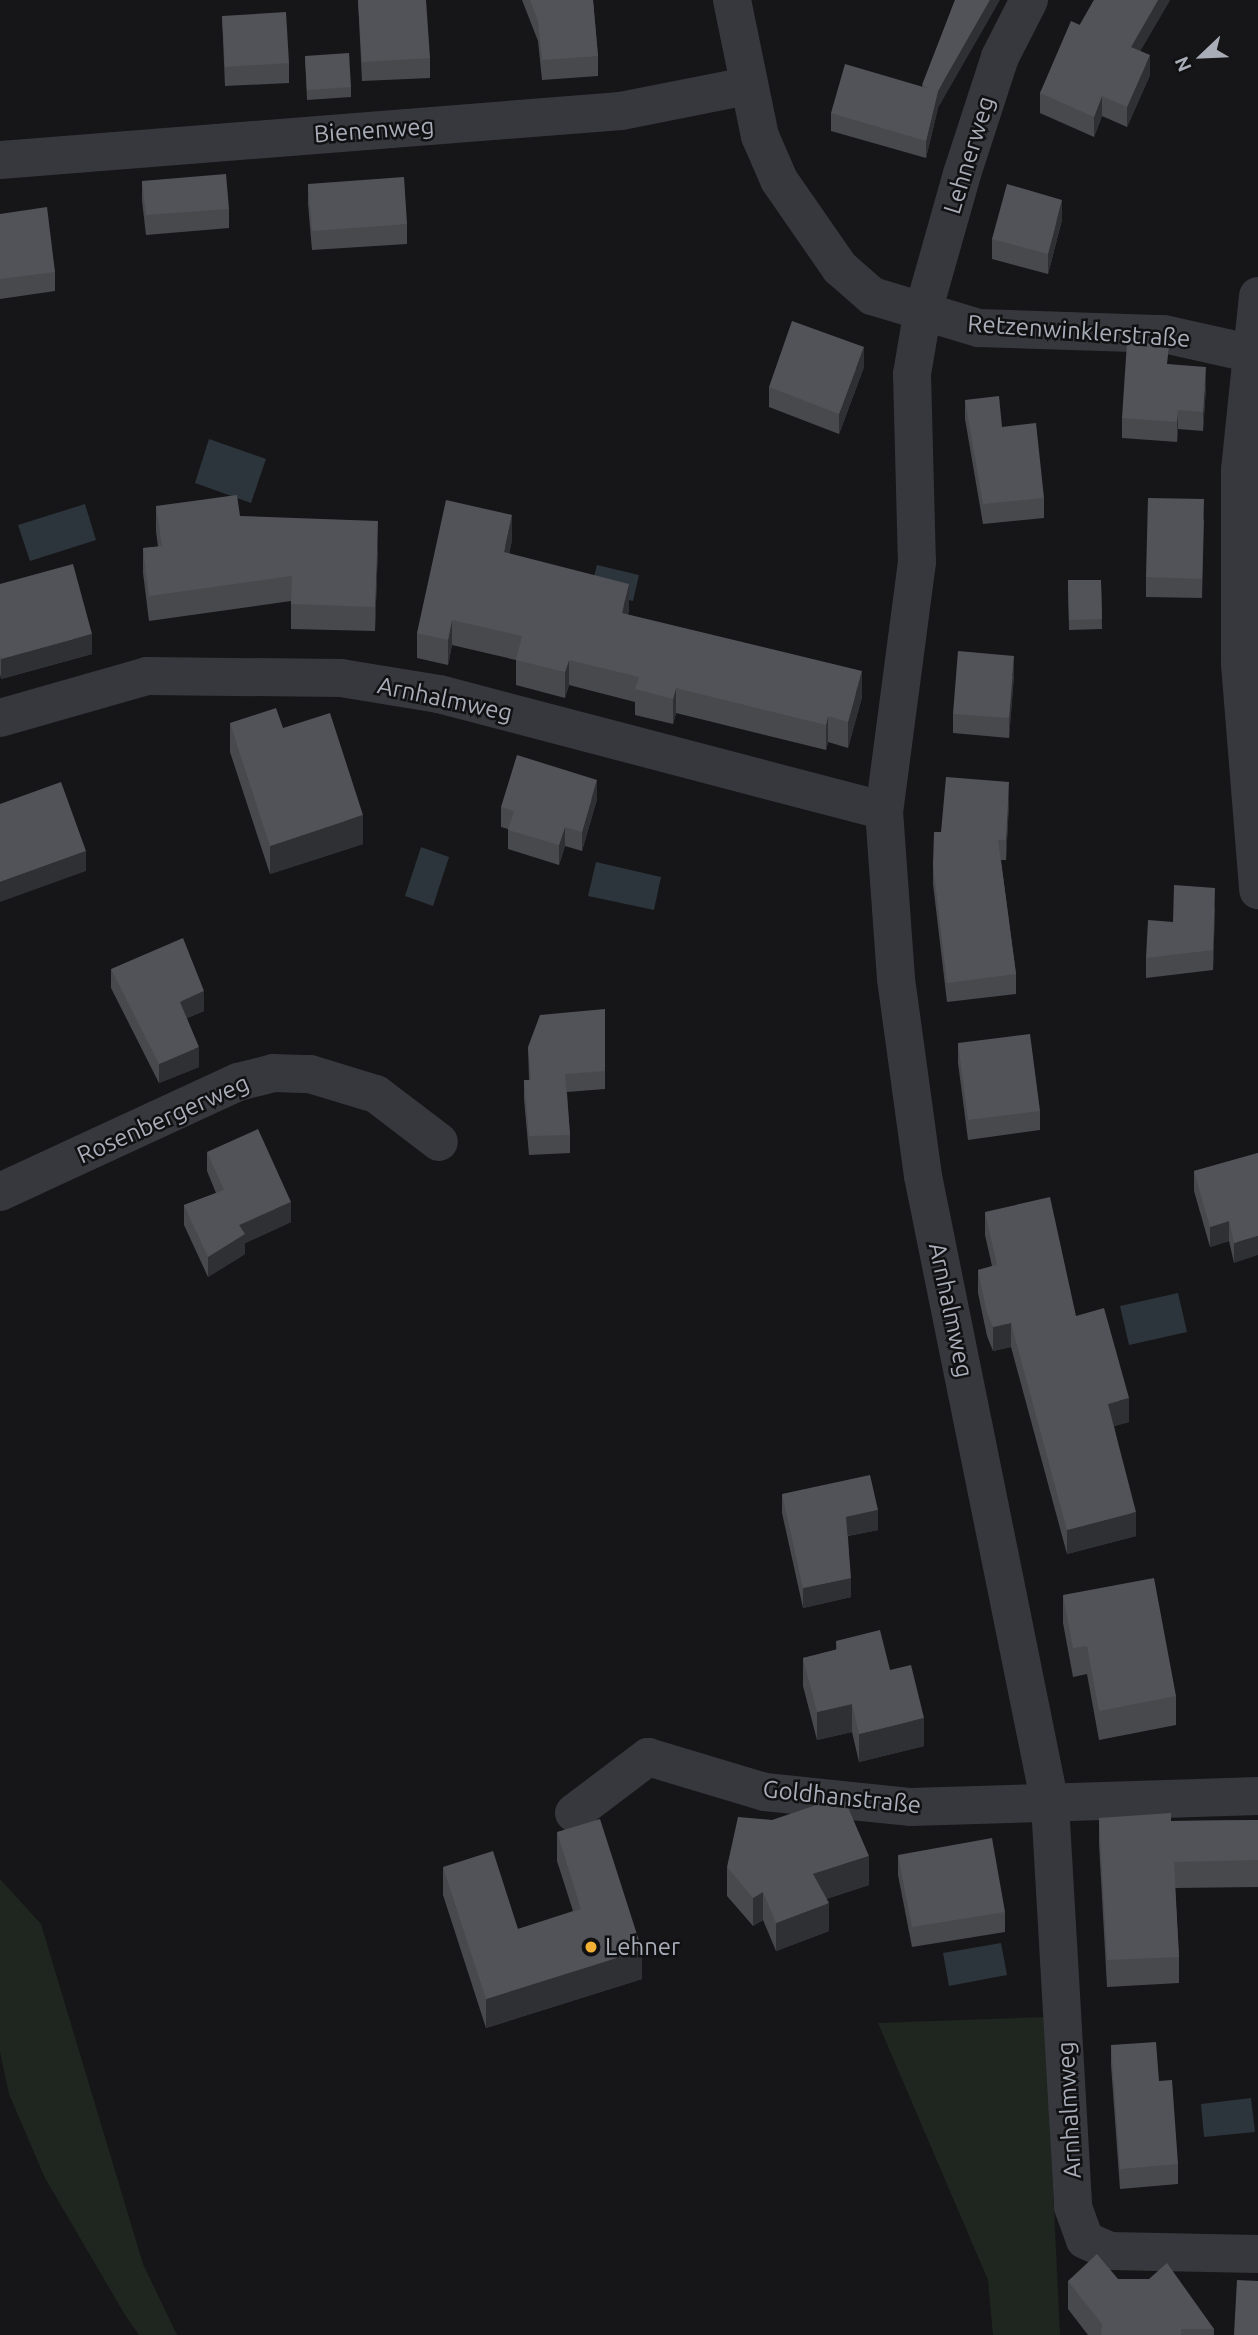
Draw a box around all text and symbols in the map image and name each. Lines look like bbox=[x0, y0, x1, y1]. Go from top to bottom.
north arrow bbox=[1167, 21, 1237, 91]
text: N bbox=[1170, 53, 1196, 75]
street label: Lehnerweg bbox=[937, 93, 1001, 217]
street label: Bienenweg bbox=[313, 111, 435, 149]
street label: Retzenwinklerstraße bbox=[967, 309, 1191, 353]
street label: Arnhalmweg bbox=[375, 671, 515, 727]
street label: Rosenbergerweg bbox=[73, 1068, 253, 1170]
street label: Arnhalmweg bbox=[923, 1240, 979, 1380]
street label: Goldhanstraße bbox=[761, 1774, 923, 1820]
place label: Lehner bbox=[605, 1933, 680, 1961]
marker: Lehner bbox=[583, 1939, 599, 1955]
street label: Arnhalmweg bbox=[1051, 2041, 1087, 2179]

